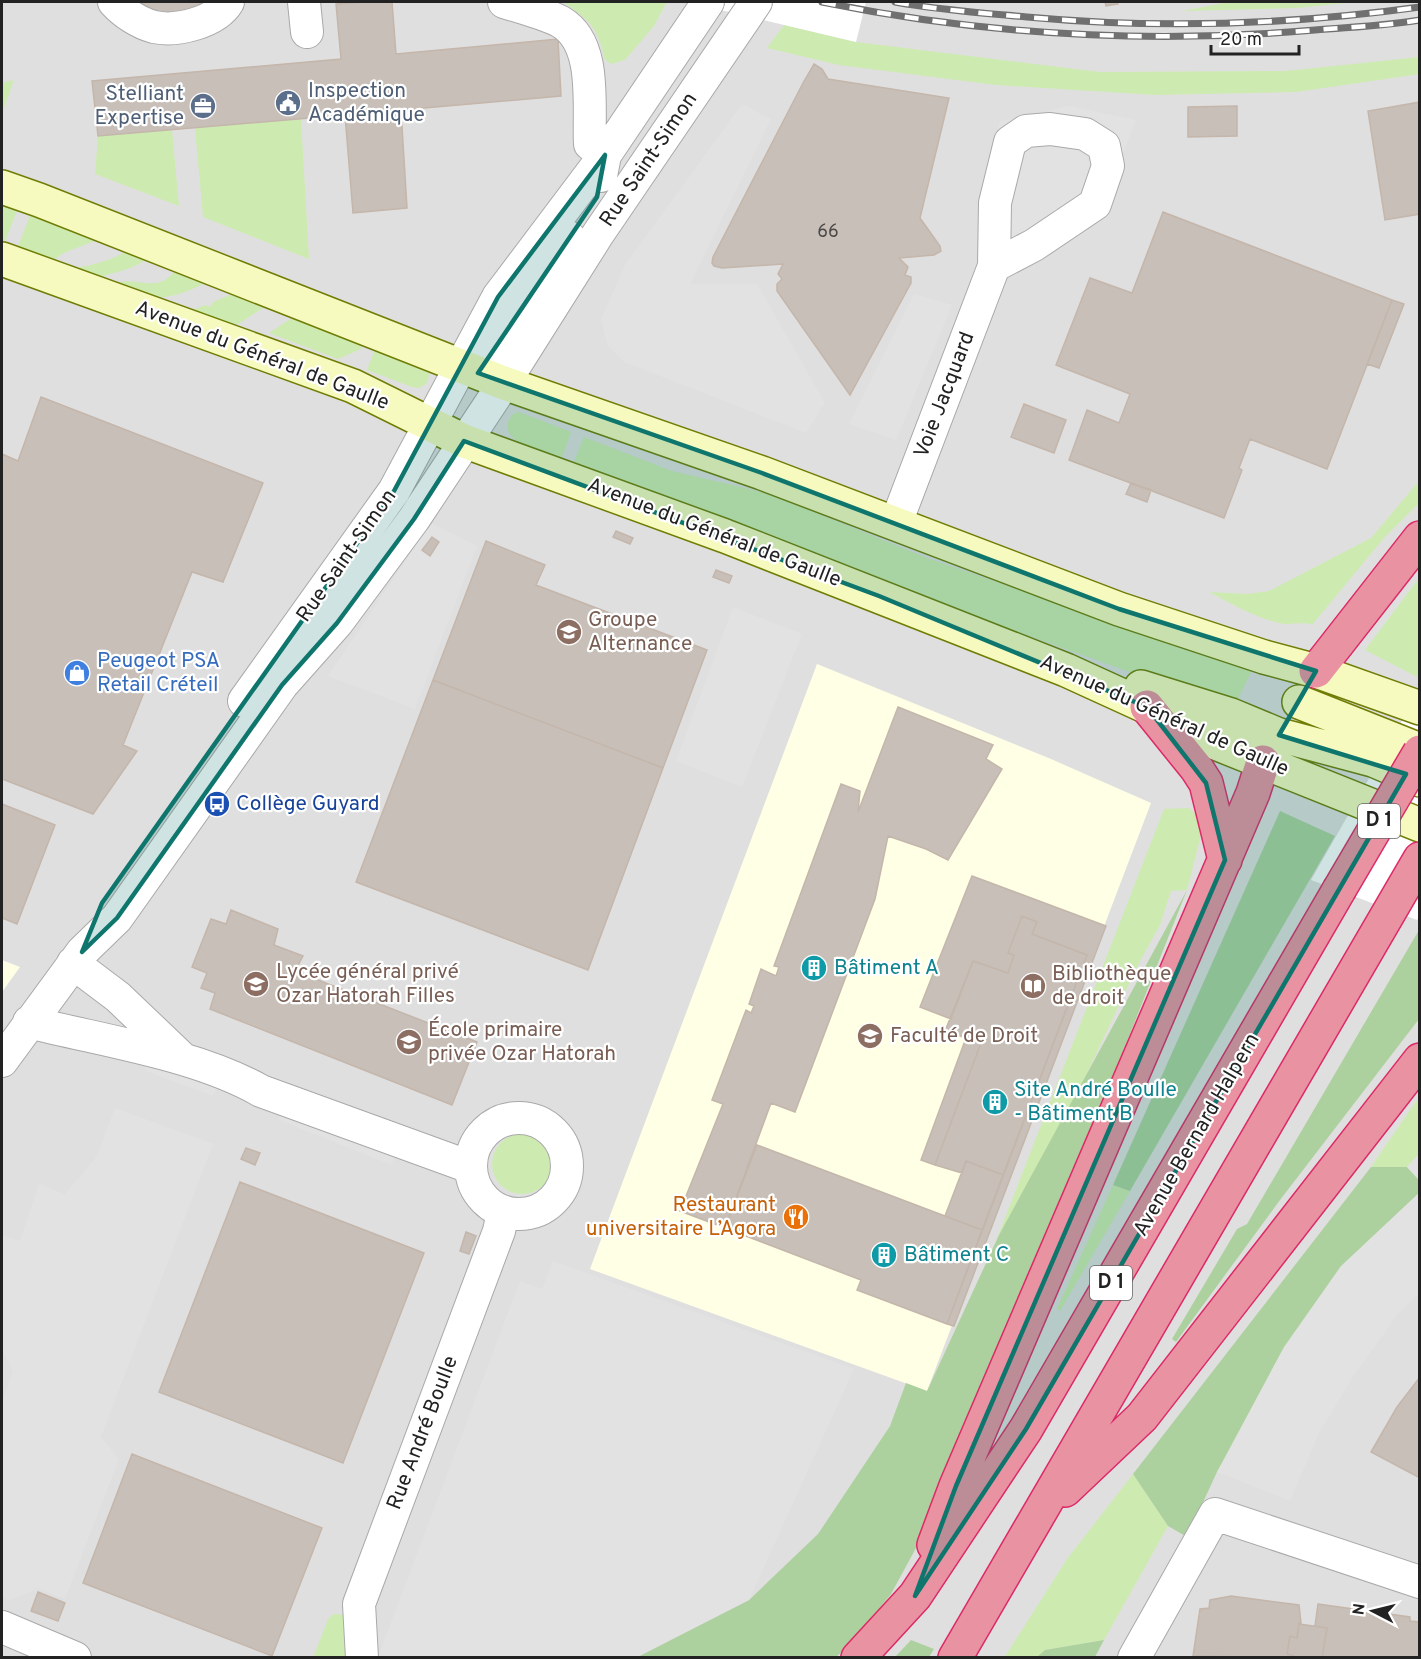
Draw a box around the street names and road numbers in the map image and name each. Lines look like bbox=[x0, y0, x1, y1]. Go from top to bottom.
street label: Rue Saint-Simon bbox=[594, 88, 704, 232]
street label: Avenue du Général de Gaulle bbox=[131, 295, 393, 417]
street label: Voie Jacquard bbox=[909, 328, 981, 462]
street label: Avenue du Général de Gaulle bbox=[583, 472, 845, 594]
street label: Rue Saint-Simon bbox=[291, 484, 403, 628]
street label: Avenue du Général de Gaulle bbox=[1035, 649, 1293, 783]
road number: D 1 bbox=[1358, 804, 1400, 838]
street label: Avenue Bernard Halpern bbox=[1128, 1028, 1266, 1242]
road number: D 1 bbox=[1090, 1266, 1132, 1300]
street label: Rue André Boulle bbox=[381, 1352, 465, 1514]

